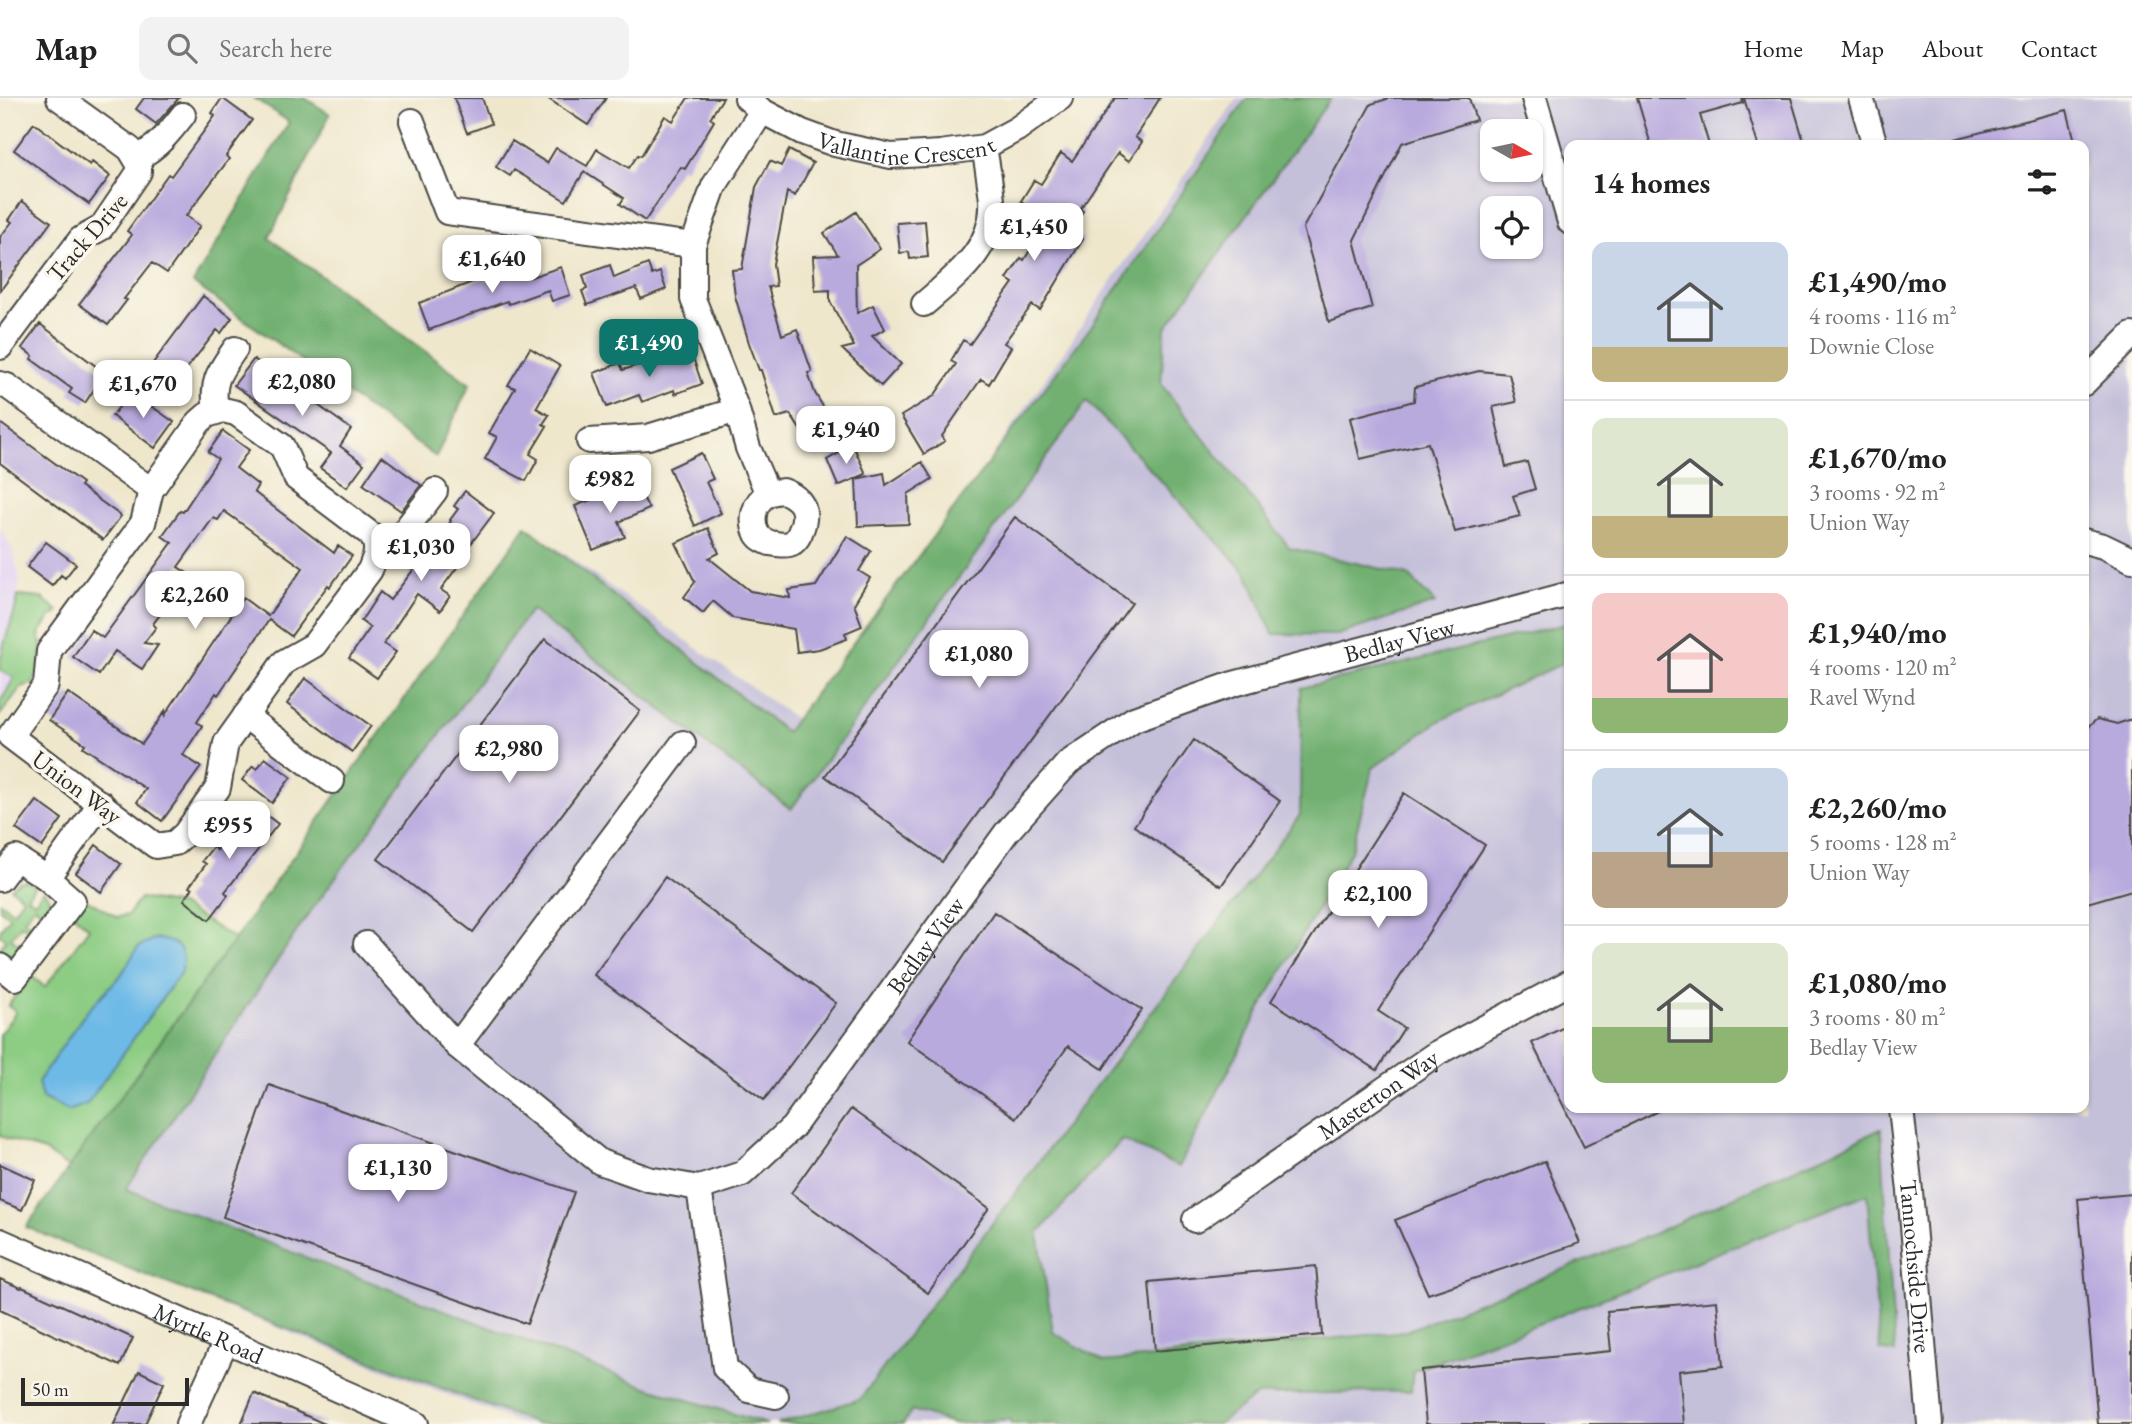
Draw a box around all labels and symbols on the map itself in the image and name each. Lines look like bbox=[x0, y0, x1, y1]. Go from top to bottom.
north arrow bbox=[1480, 119, 1544, 182]
street label: Vallantine Crescent bbox=[813, 123, 1001, 172]
street label: Track Drive bbox=[40, 186, 134, 288]
pin: £1,450 bbox=[977, 204, 1091, 263]
pin: £1,640 bbox=[435, 236, 549, 295]
pin: £1,490 bbox=[592, 320, 706, 379]
pin: £2,080 bbox=[245, 358, 359, 418]
pin: £1,670 bbox=[86, 360, 200, 420]
pin: £1,940 bbox=[789, 406, 903, 466]
pin: £982 bbox=[569, 456, 651, 515]
pin: £1,030 bbox=[364, 524, 478, 583]
pin: £2,260 bbox=[138, 572, 252, 631]
street label: Bedlay View bbox=[1341, 610, 1458, 669]
pin: £1,080 bbox=[922, 630, 1036, 690]
pin: £2,980 bbox=[452, 726, 566, 785]
street label: Union Way bbox=[26, 743, 129, 831]
pin: £955 bbox=[188, 802, 270, 861]
pin: £2,100 bbox=[1321, 870, 1435, 930]
street label: Bedlay View bbox=[879, 890, 971, 1000]
street label: Masterton Way bbox=[1311, 1041, 1444, 1146]
pin: £1,130 bbox=[341, 1144, 455, 1204]
street label: Tannochside Drive bbox=[1893, 1178, 1939, 1354]
street label: Myrtle Road bbox=[149, 1295, 269, 1371]
scale bar bbox=[21, 1375, 189, 1407]

